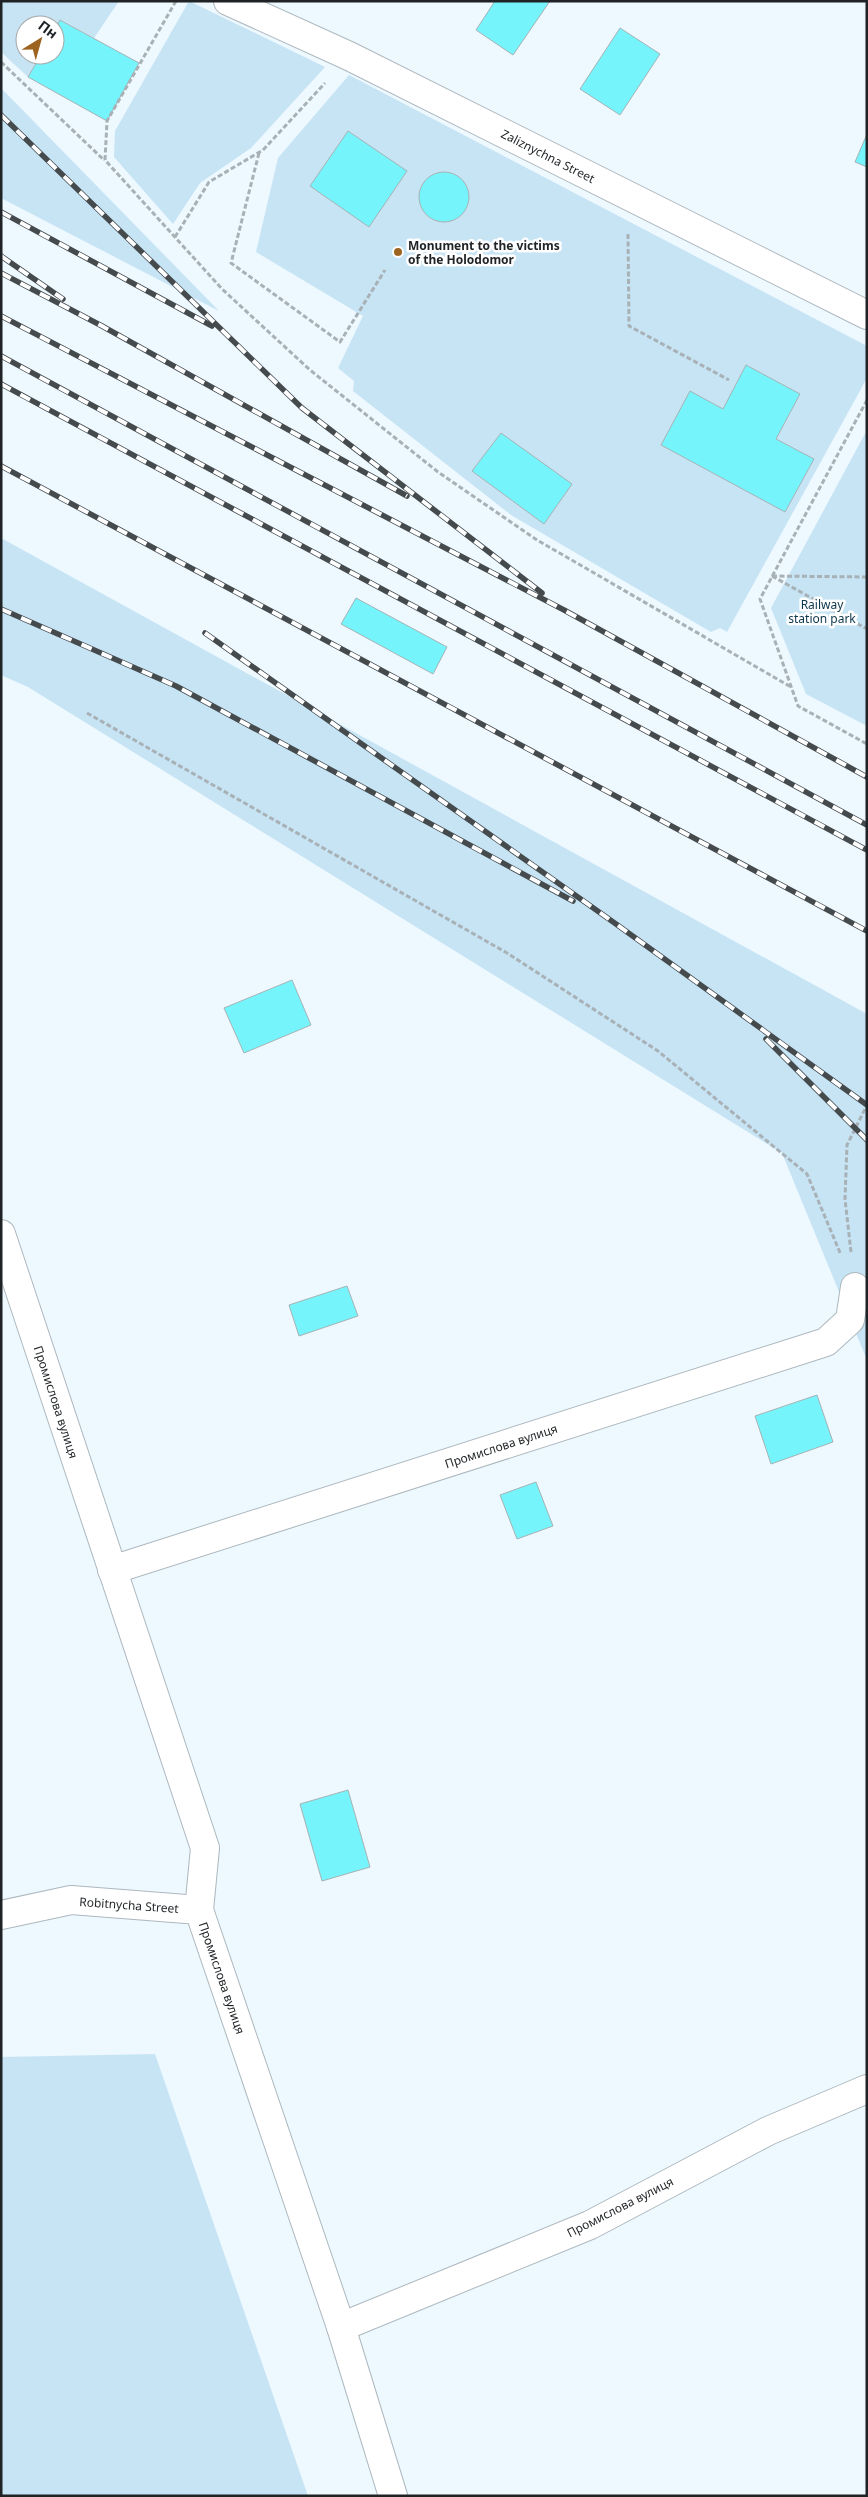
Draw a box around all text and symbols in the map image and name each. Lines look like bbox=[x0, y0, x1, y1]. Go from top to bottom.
north arrow bbox=[15, 15, 65, 65]
text: Пн bbox=[34, 16, 62, 43]
street label: Zaliznychna Street bbox=[498, 125, 598, 187]
place label: Monument to the victims of the Holodomor bbox=[408, 237, 560, 268]
marker: Monument to the victims of the Holodomor bbox=[392, 246, 404, 258]
park label: Railway station park bbox=[788, 596, 856, 627]
street label: Промислова вулиця bbox=[30, 1344, 82, 1460]
street label: Промислова вулиця bbox=[443, 1420, 559, 1472]
street label: Robitnycha Street bbox=[79, 1893, 180, 1917]
street label: Промислова вулиця bbox=[195, 1920, 249, 2036]
street label: Промислова вулиця bbox=[564, 2173, 676, 2241]

